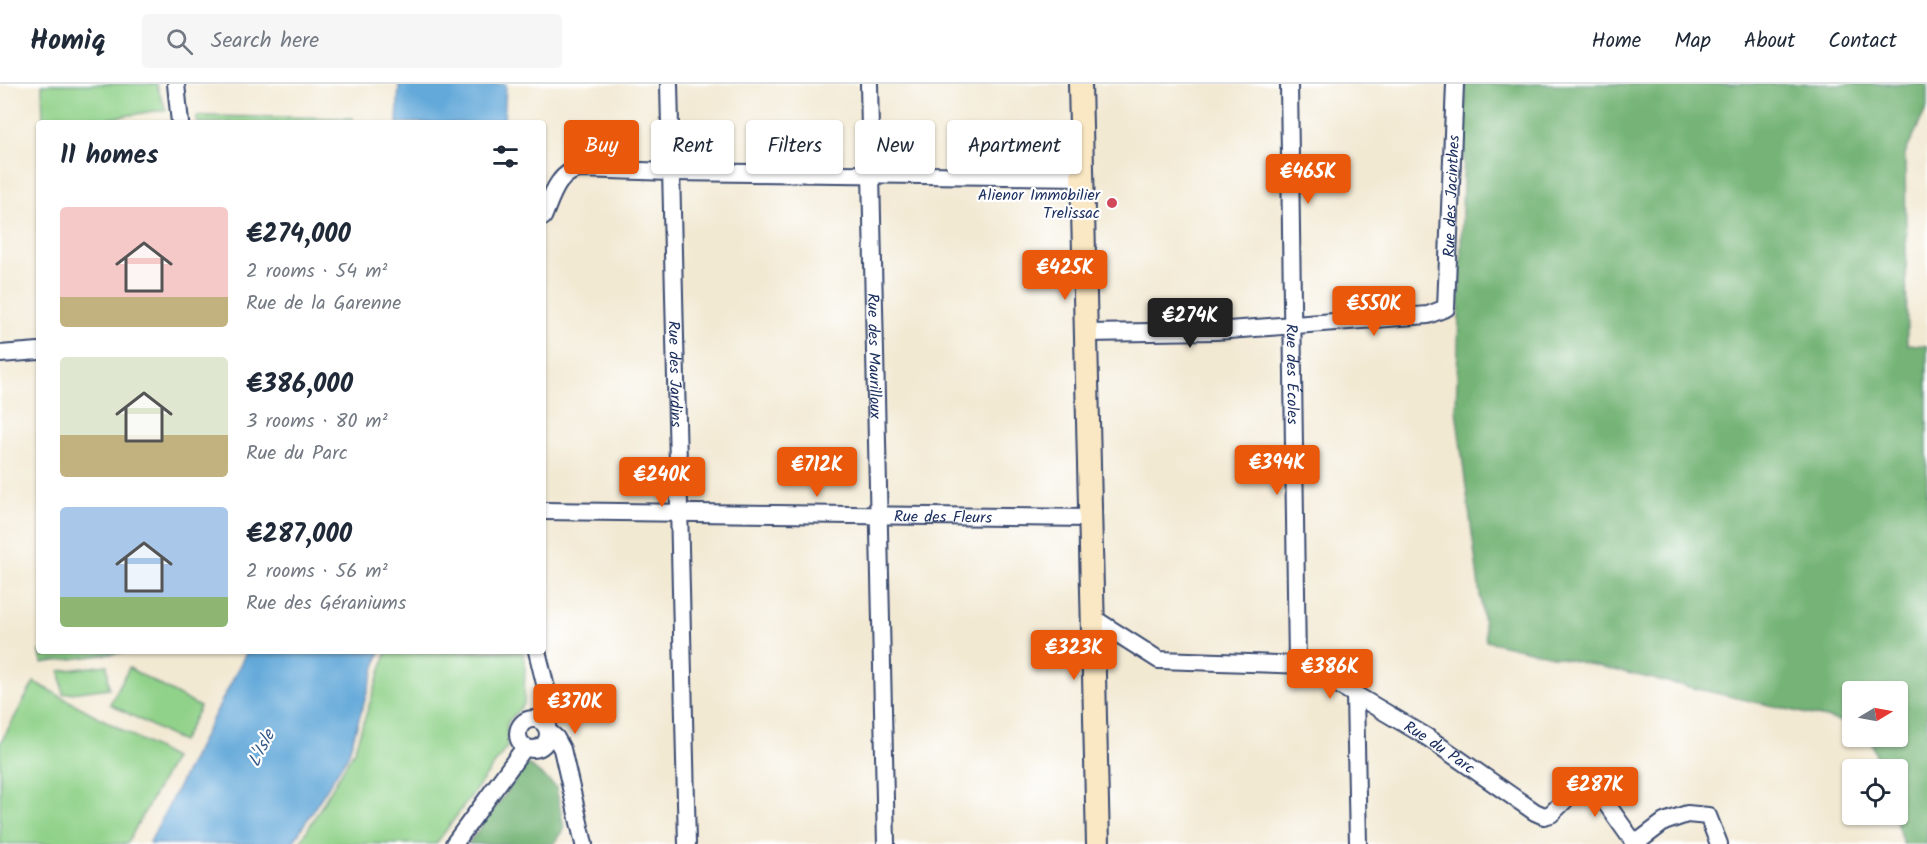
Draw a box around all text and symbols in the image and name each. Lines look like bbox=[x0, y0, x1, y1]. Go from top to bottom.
search box bbox=[142, 14, 562, 68]
text: Homiq bbox=[30, 19, 106, 64]
text: Search here bbox=[211, 24, 319, 59]
icon: search bbox=[163, 25, 196, 58]
text: Home bbox=[1592, 25, 1641, 58]
text: Map bbox=[1674, 25, 1711, 58]
text: About bbox=[1744, 25, 1795, 58]
text: Contact bbox=[1828, 25, 1897, 58]
chip: Buy bbox=[564, 120, 639, 174]
chip: Rent bbox=[651, 120, 734, 174]
chip: Filters bbox=[746, 120, 843, 174]
chip: New bbox=[855, 120, 935, 174]
chip: Apartment bbox=[947, 120, 1082, 174]
street label: Rue des Jacinthes bbox=[1437, 134, 1467, 258]
text: 11 homes bbox=[60, 135, 158, 177]
icon: filters bbox=[489, 140, 522, 173]
pin: €465K bbox=[1266, 154, 1350, 205]
text: €465K bbox=[1280, 157, 1336, 189]
place label: Alienor Immobilier Trelissac bbox=[978, 183, 1102, 226]
marker: Alienor Immobilier Trelissac bbox=[1105, 196, 1119, 210]
text: €274,000 bbox=[246, 214, 351, 256]
icon: home bbox=[108, 231, 180, 303]
pin: €425K bbox=[1023, 250, 1107, 301]
text: €425K bbox=[1036, 253, 1094, 285]
text: 2 rooms · 54 m² bbox=[246, 256, 387, 288]
pin: €550K bbox=[1332, 286, 1416, 337]
text: Rue de la Garenne bbox=[246, 288, 401, 320]
text: €550K bbox=[1346, 289, 1402, 321]
street label: Rue des Maurilloux bbox=[860, 293, 888, 420]
pin: €274K bbox=[1148, 298, 1232, 349]
text: €274K bbox=[1162, 301, 1218, 333]
street label: Rue des Jardins bbox=[661, 320, 688, 428]
street label: Rue des Écoles bbox=[1278, 323, 1305, 425]
text: €386,000 bbox=[246, 364, 353, 406]
icon: home bbox=[108, 381, 180, 453]
text: 3 rooms · 80 m² bbox=[246, 406, 388, 438]
text: Rue du Parc bbox=[246, 438, 348, 470]
pin: €394K bbox=[1235, 445, 1319, 496]
pin: €712K bbox=[775, 447, 859, 498]
text: €394K bbox=[1249, 448, 1305, 480]
text: €712K bbox=[791, 450, 843, 482]
pin: €240K bbox=[620, 457, 704, 508]
text: €240K bbox=[633, 460, 691, 492]
street label: Rue des Fleurs bbox=[894, 504, 993, 531]
text: €287,000 bbox=[246, 514, 352, 556]
icon: home bbox=[108, 531, 180, 603]
text: 2 rooms · 56 m² bbox=[246, 556, 388, 588]
text: Rue des Géraniums bbox=[246, 588, 406, 620]
pin: €323K bbox=[1032, 630, 1116, 681]
text: €323K bbox=[1045, 633, 1103, 665]
pin: €386K bbox=[1288, 649, 1372, 700]
text: €386K bbox=[1301, 652, 1359, 684]
north arrow bbox=[1842, 681, 1908, 747]
map controls bbox=[1842, 681, 1908, 825]
pin: €370K bbox=[533, 684, 617, 735]
text: €370K bbox=[547, 687, 603, 719]
street label: Rue du Parc bbox=[1399, 715, 1480, 781]
water label: L'Isle bbox=[241, 723, 285, 772]
button: locate bbox=[1842, 759, 1908, 825]
pin: €287K bbox=[1553, 767, 1637, 818]
text: €287K bbox=[1566, 770, 1624, 802]

